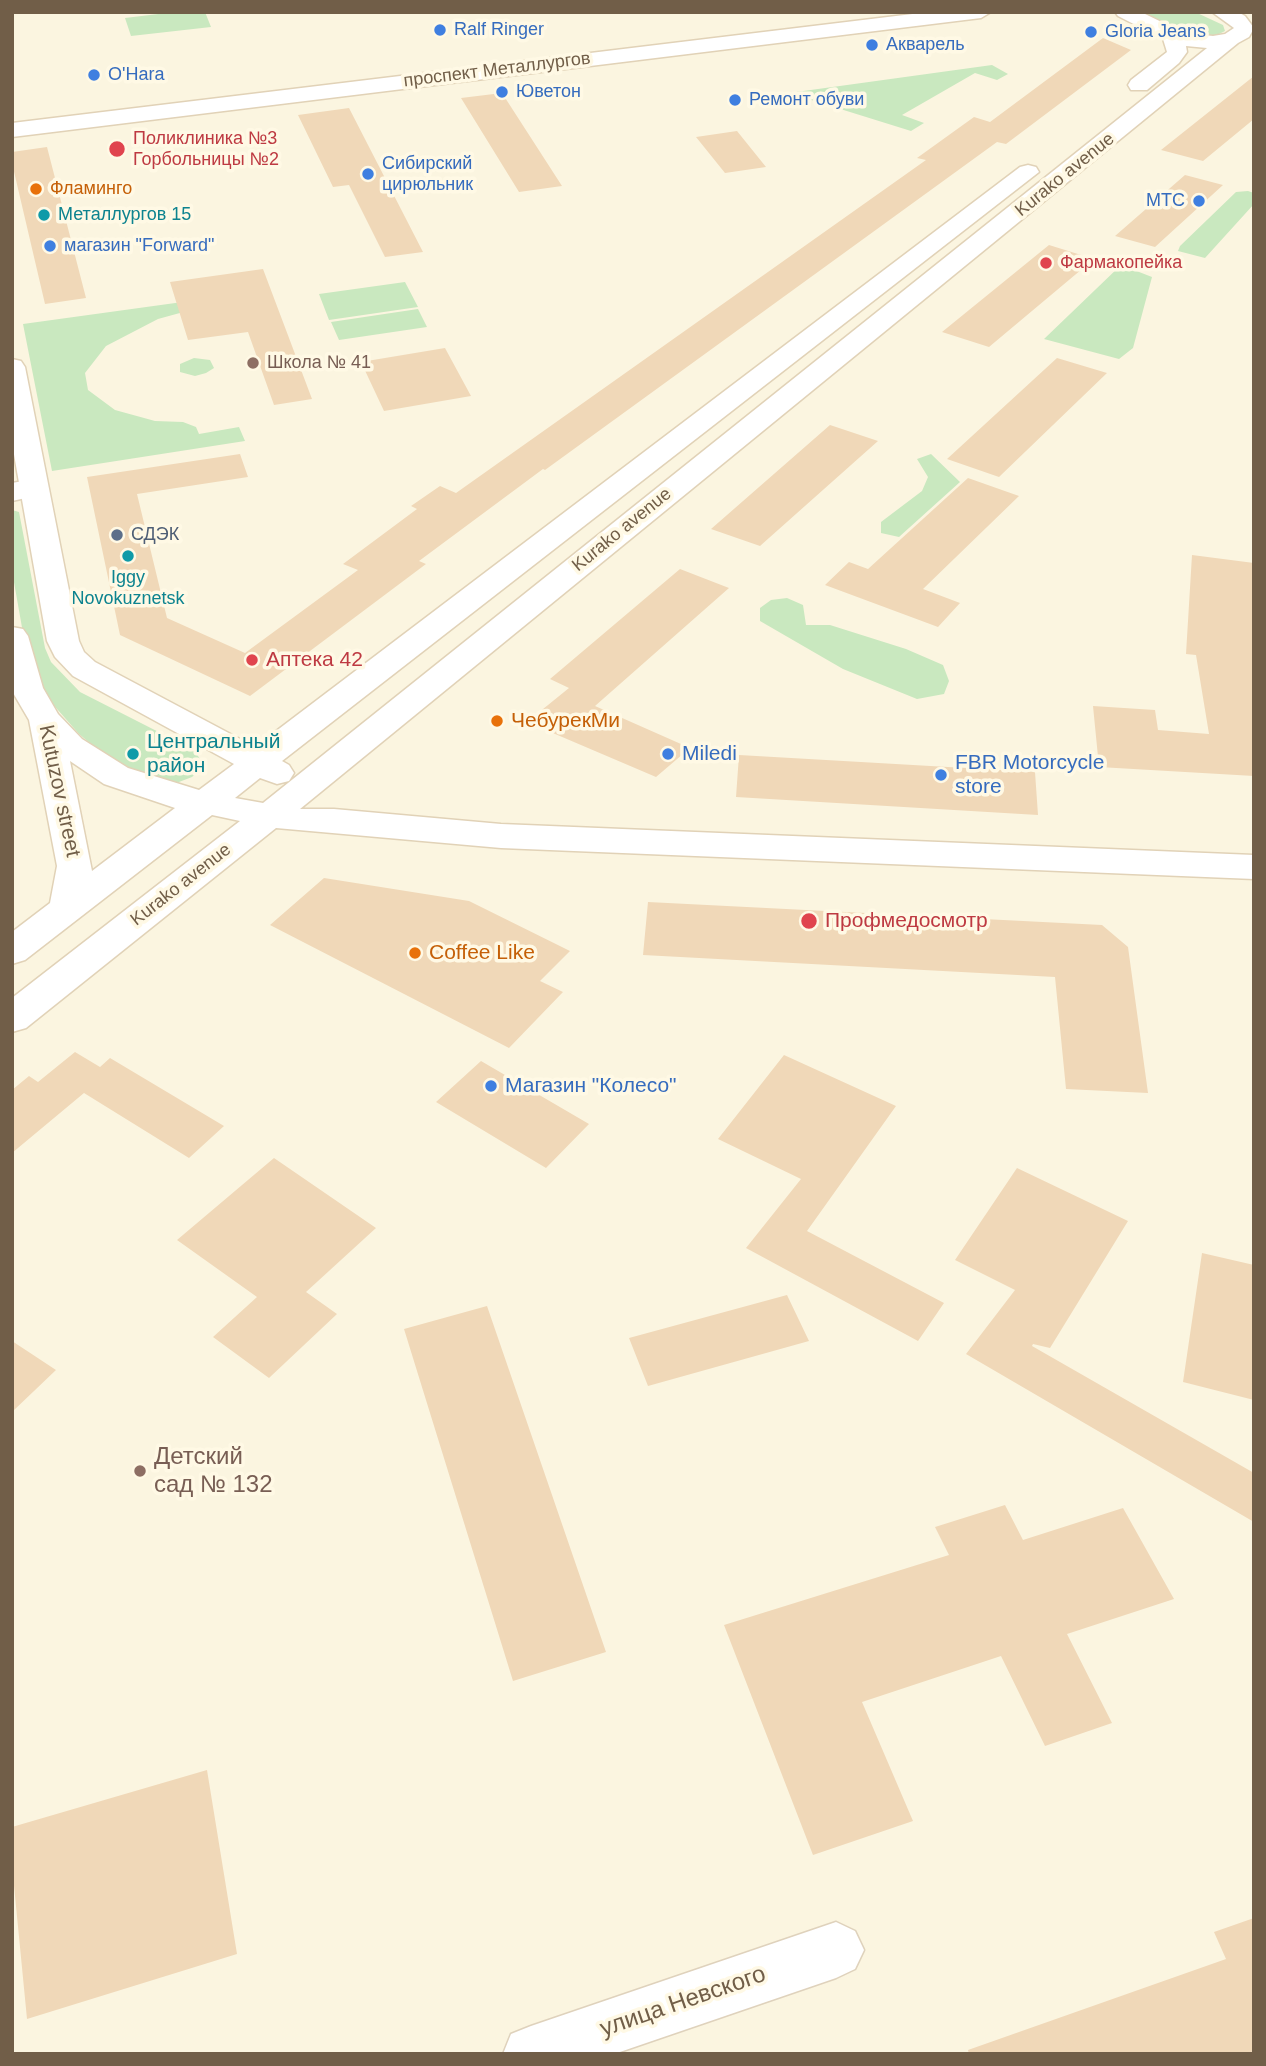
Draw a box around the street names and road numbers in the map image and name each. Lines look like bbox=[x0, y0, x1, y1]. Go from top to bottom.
street label: проспект Металлургов bbox=[402, 48, 592, 92]
street label: Kurako avenue bbox=[1011, 129, 1119, 221]
street label: Kurako avenue bbox=[568, 484, 676, 576]
street label: Kutuzov street bbox=[33, 723, 85, 859]
street label: Kurako avenue bbox=[127, 839, 235, 931]
street label: улица Невского bbox=[596, 1960, 770, 2044]

